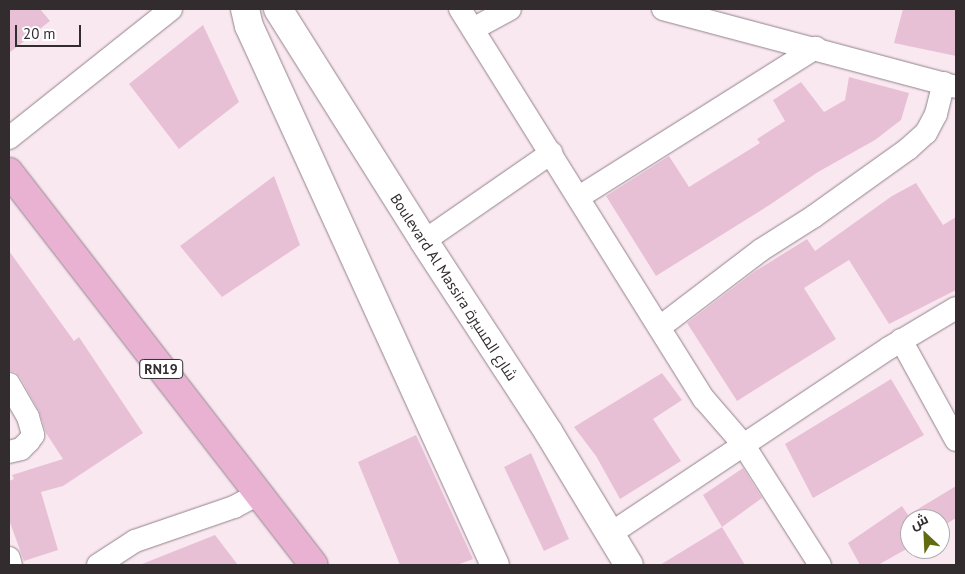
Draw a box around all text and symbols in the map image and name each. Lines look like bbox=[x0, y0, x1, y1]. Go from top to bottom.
scale bar bbox=[18, 15, 84, 47]
text: 20 m bbox=[23, 24, 56, 43]
street label: Boulevard Al Massira شارع المسيرة bbox=[387, 190, 521, 384]
road number: RN19 bbox=[138, 358, 184, 380]
north arrow bbox=[900, 509, 950, 559]
text: ش bbox=[907, 509, 931, 533]

